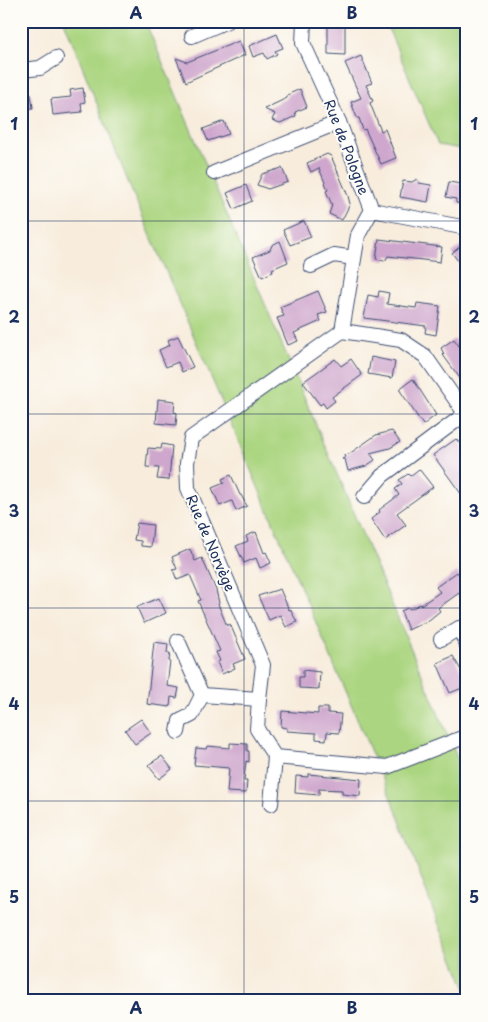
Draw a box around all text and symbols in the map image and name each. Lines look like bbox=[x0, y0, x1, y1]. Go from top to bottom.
text: A bbox=[130, 0, 143, 24]
text: B bbox=[347, 0, 358, 24]
street label: Rue de Pologne bbox=[319, 96, 375, 198]
text: 1 bbox=[10, 111, 18, 135]
text: 1 bbox=[470, 111, 478, 135]
text: 2 bbox=[8, 304, 20, 328]
text: 2 bbox=[468, 304, 480, 328]
street label: Rue de Norvège bbox=[181, 491, 241, 595]
text: 3 bbox=[9, 498, 19, 522]
text: 3 bbox=[469, 498, 479, 522]
text: 4 bbox=[9, 691, 20, 715]
text: 4 bbox=[469, 691, 480, 715]
text: 5 bbox=[9, 884, 19, 908]
text: 5 bbox=[469, 884, 479, 908]
text: A bbox=[130, 995, 143, 1019]
text: B bbox=[347, 995, 358, 1019]

